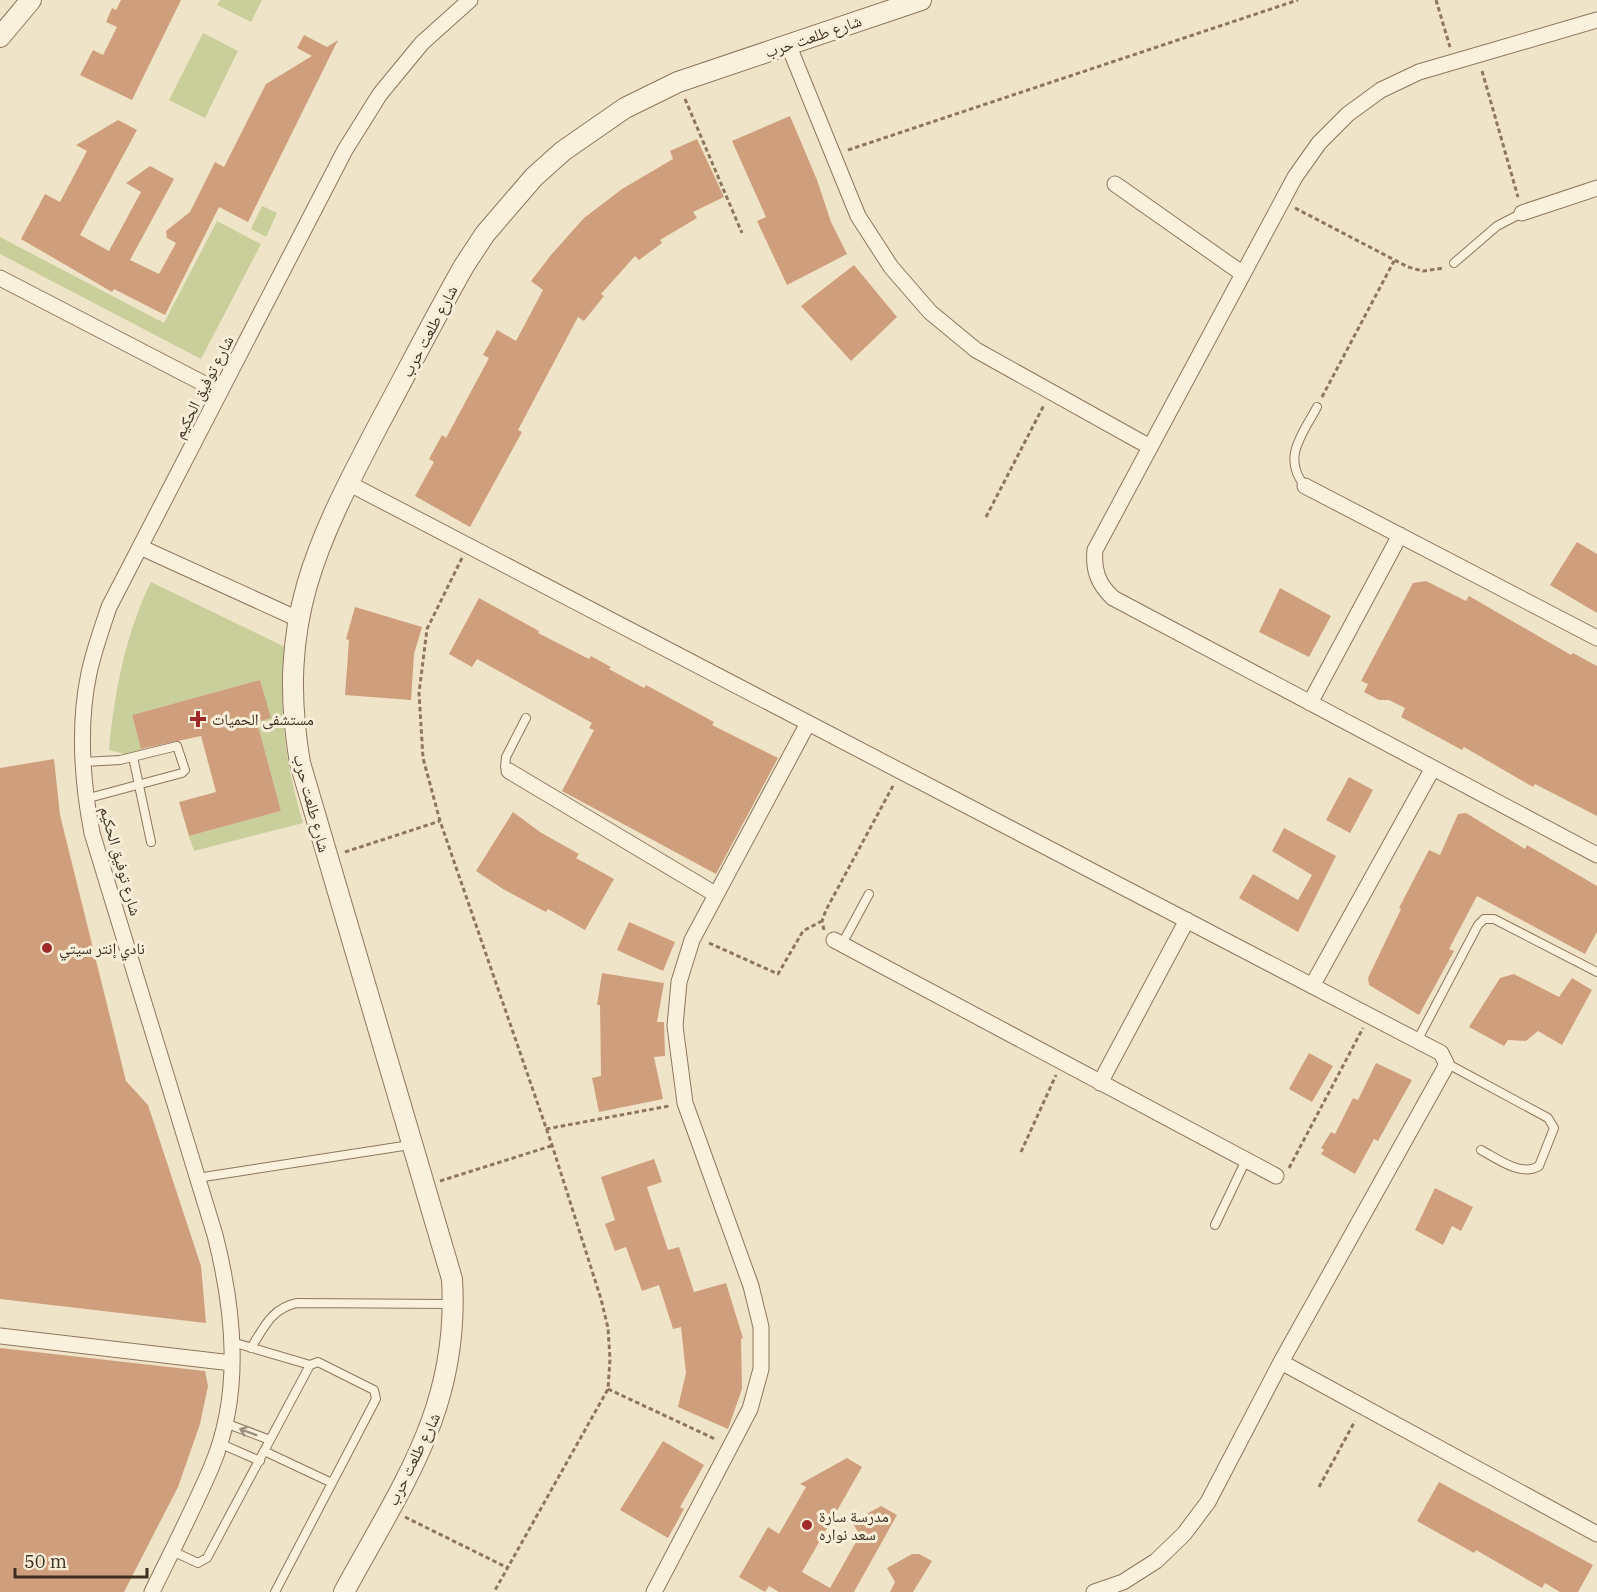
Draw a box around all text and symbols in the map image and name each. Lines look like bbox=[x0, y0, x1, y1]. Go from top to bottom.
street label: شارع طلعت حرب bbox=[762, 10, 864, 63]
street label: شارع طلعت حرب bbox=[396, 282, 462, 381]
street label: شارع توفيق الحكيم bbox=[168, 332, 238, 442]
place label: مستشفى الحميات bbox=[212, 709, 314, 730]
marker: مستشفى الحميات bbox=[189, 710, 207, 728]
street label: شارع طلعت حرب bbox=[288, 752, 335, 855]
street label: شارع توفيق الحكيم bbox=[95, 804, 146, 918]
place label: نادي إنتر سيتي bbox=[59, 938, 145, 961]
marker: نادي إنتر سيتي bbox=[40, 941, 54, 955]
street label: شارع طلعت حرب bbox=[382, 1409, 445, 1509]
one-way arrow bbox=[239, 1425, 257, 1436]
place label: مدرسة سارة سعد نواره bbox=[819, 1506, 889, 1544]
marker: مدرسة سارة سعد نواره bbox=[800, 1518, 814, 1532]
scale bar bbox=[15, 1541, 147, 1579]
text: 50 m bbox=[24, 1550, 67, 1573]

